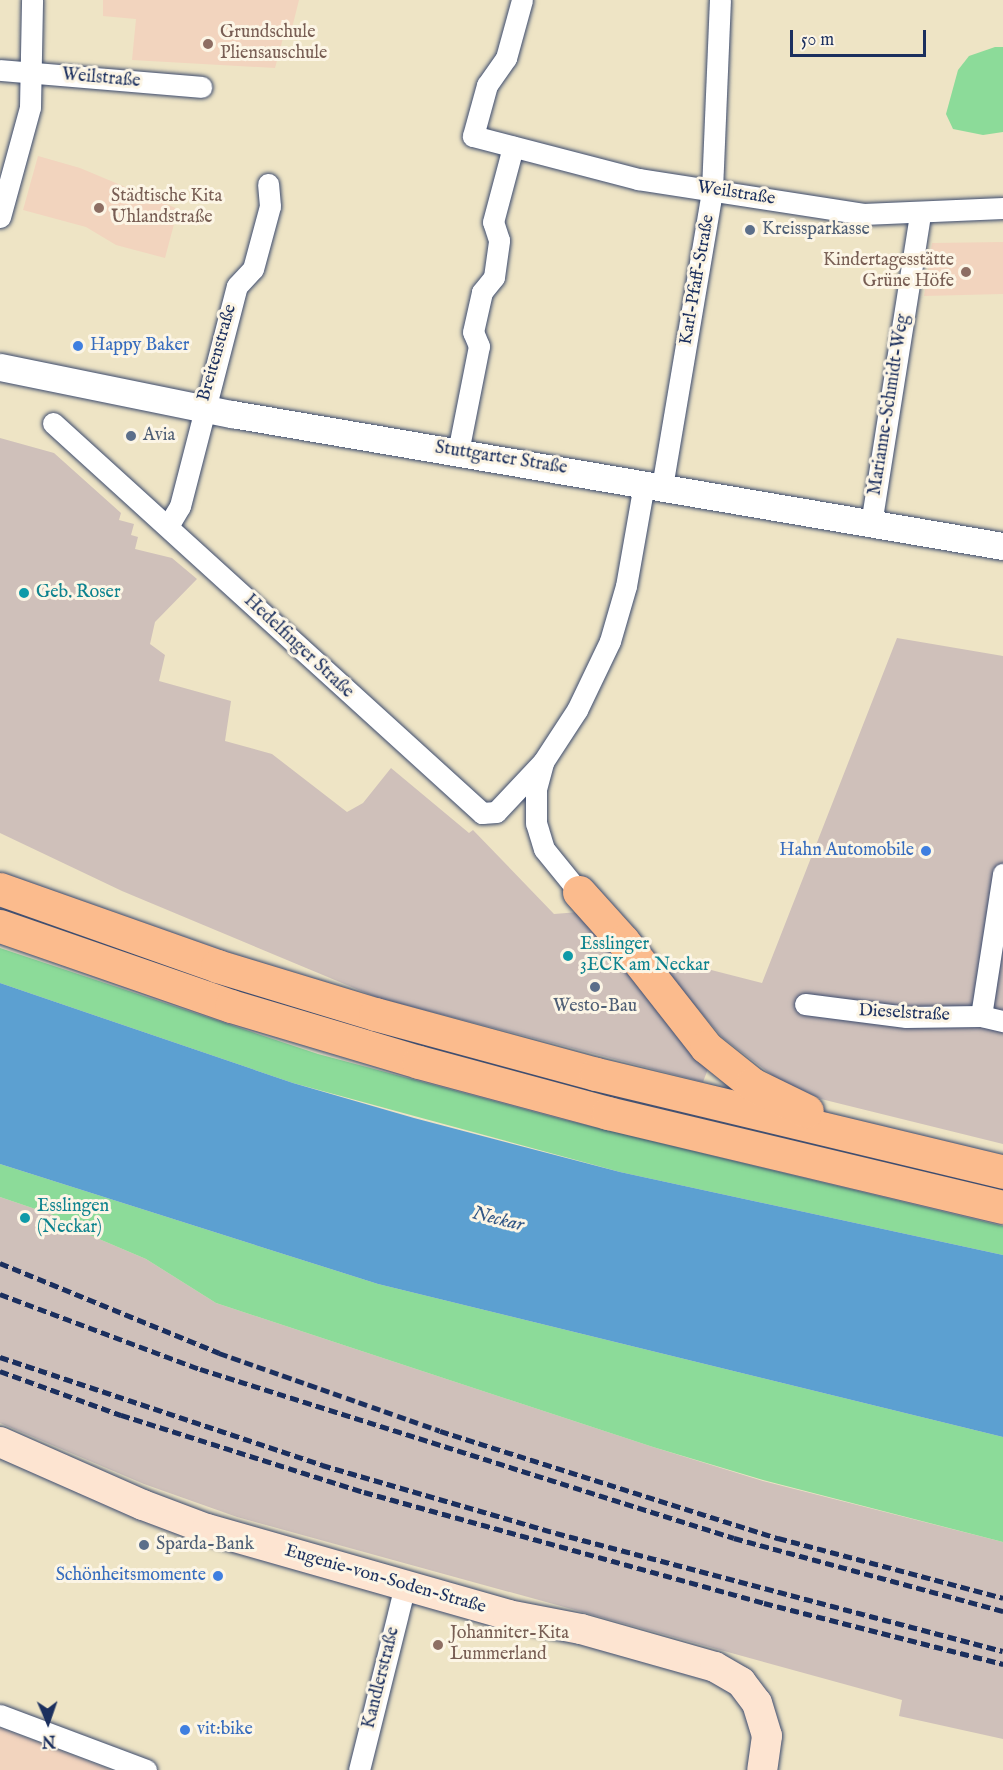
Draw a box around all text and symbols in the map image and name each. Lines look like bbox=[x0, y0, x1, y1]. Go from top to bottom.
scale bar bbox=[793, 18, 930, 56]
place label: Grundschule Pliensauschule bbox=[220, 23, 327, 66]
text: 50 m bbox=[801, 29, 834, 52]
marker: Grundschule Pliensauschule bbox=[201, 37, 215, 51]
street label: Weilstraße bbox=[61, 65, 141, 93]
street label: Weilstraße bbox=[695, 177, 777, 211]
place label: Städtische Kita Uhlandstraße bbox=[111, 187, 222, 230]
marker: Städtische Kita Uhlandstraße bbox=[92, 201, 106, 215]
street label: Karl-Pfaff-Straße bbox=[676, 213, 720, 347]
place label: Kreissparkasse bbox=[762, 219, 870, 241]
marker: Kreissparkasse bbox=[743, 223, 757, 237]
place label: Kindertagesstätte Grüne Höfe bbox=[823, 251, 954, 294]
marker: Kindertagesstätte Grüne Höfe bbox=[959, 265, 973, 279]
street label: Breitenstraße bbox=[194, 302, 242, 404]
street label: Marianne-Schmidt-Weg bbox=[865, 313, 915, 497]
place label: Happy Baker bbox=[90, 335, 189, 357]
marker: Happy Baker bbox=[71, 339, 85, 353]
place label: Avia bbox=[143, 425, 175, 447]
marker: Avia bbox=[124, 429, 138, 443]
street label: Stuttgarter Straße bbox=[433, 438, 569, 480]
place label: Geb. Roser bbox=[36, 582, 120, 604]
marker: Geb. Roser bbox=[17, 586, 31, 600]
street label: Hedelfinger Straße bbox=[239, 591, 357, 703]
place label: Hahn Automobile bbox=[779, 840, 914, 862]
marker: Hahn Automobile bbox=[919, 844, 933, 858]
place label: Esslinger 3ECK am Neckar bbox=[580, 935, 710, 978]
marker: Esslinger 3ECK am Neckar bbox=[561, 949, 575, 963]
marker: Westo-Bau bbox=[588, 980, 602, 994]
place label: Westo-Bau bbox=[553, 996, 637, 1018]
street label: Dieselstraße bbox=[858, 1001, 950, 1027]
place label: Esslingen (Neckar) bbox=[37, 1197, 109, 1240]
water label: Neckar bbox=[470, 1201, 526, 1237]
marker: Esslingen (Neckar) bbox=[18, 1211, 32, 1225]
place label: Sparda-Bank bbox=[156, 1534, 254, 1556]
marker: Sparda-Bank bbox=[137, 1538, 151, 1552]
street label: Eugenie-von-Soden-Straße bbox=[282, 1541, 488, 1619]
place label: Schönheitsmomente bbox=[56, 1565, 206, 1587]
marker: Schönheitsmomente bbox=[211, 1569, 225, 1583]
place label: Johanniter-Kita Lummerland bbox=[450, 1624, 569, 1666]
street label: Kandlerstraße bbox=[359, 1625, 405, 1731]
marker: Johanniter-Kita Lummerland bbox=[431, 1638, 445, 1652]
north arrow bbox=[18, 1692, 78, 1752]
place label: vit:bike bbox=[197, 1719, 253, 1741]
marker: vit:bike bbox=[178, 1723, 192, 1737]
text: N bbox=[41, 1730, 56, 1750]

